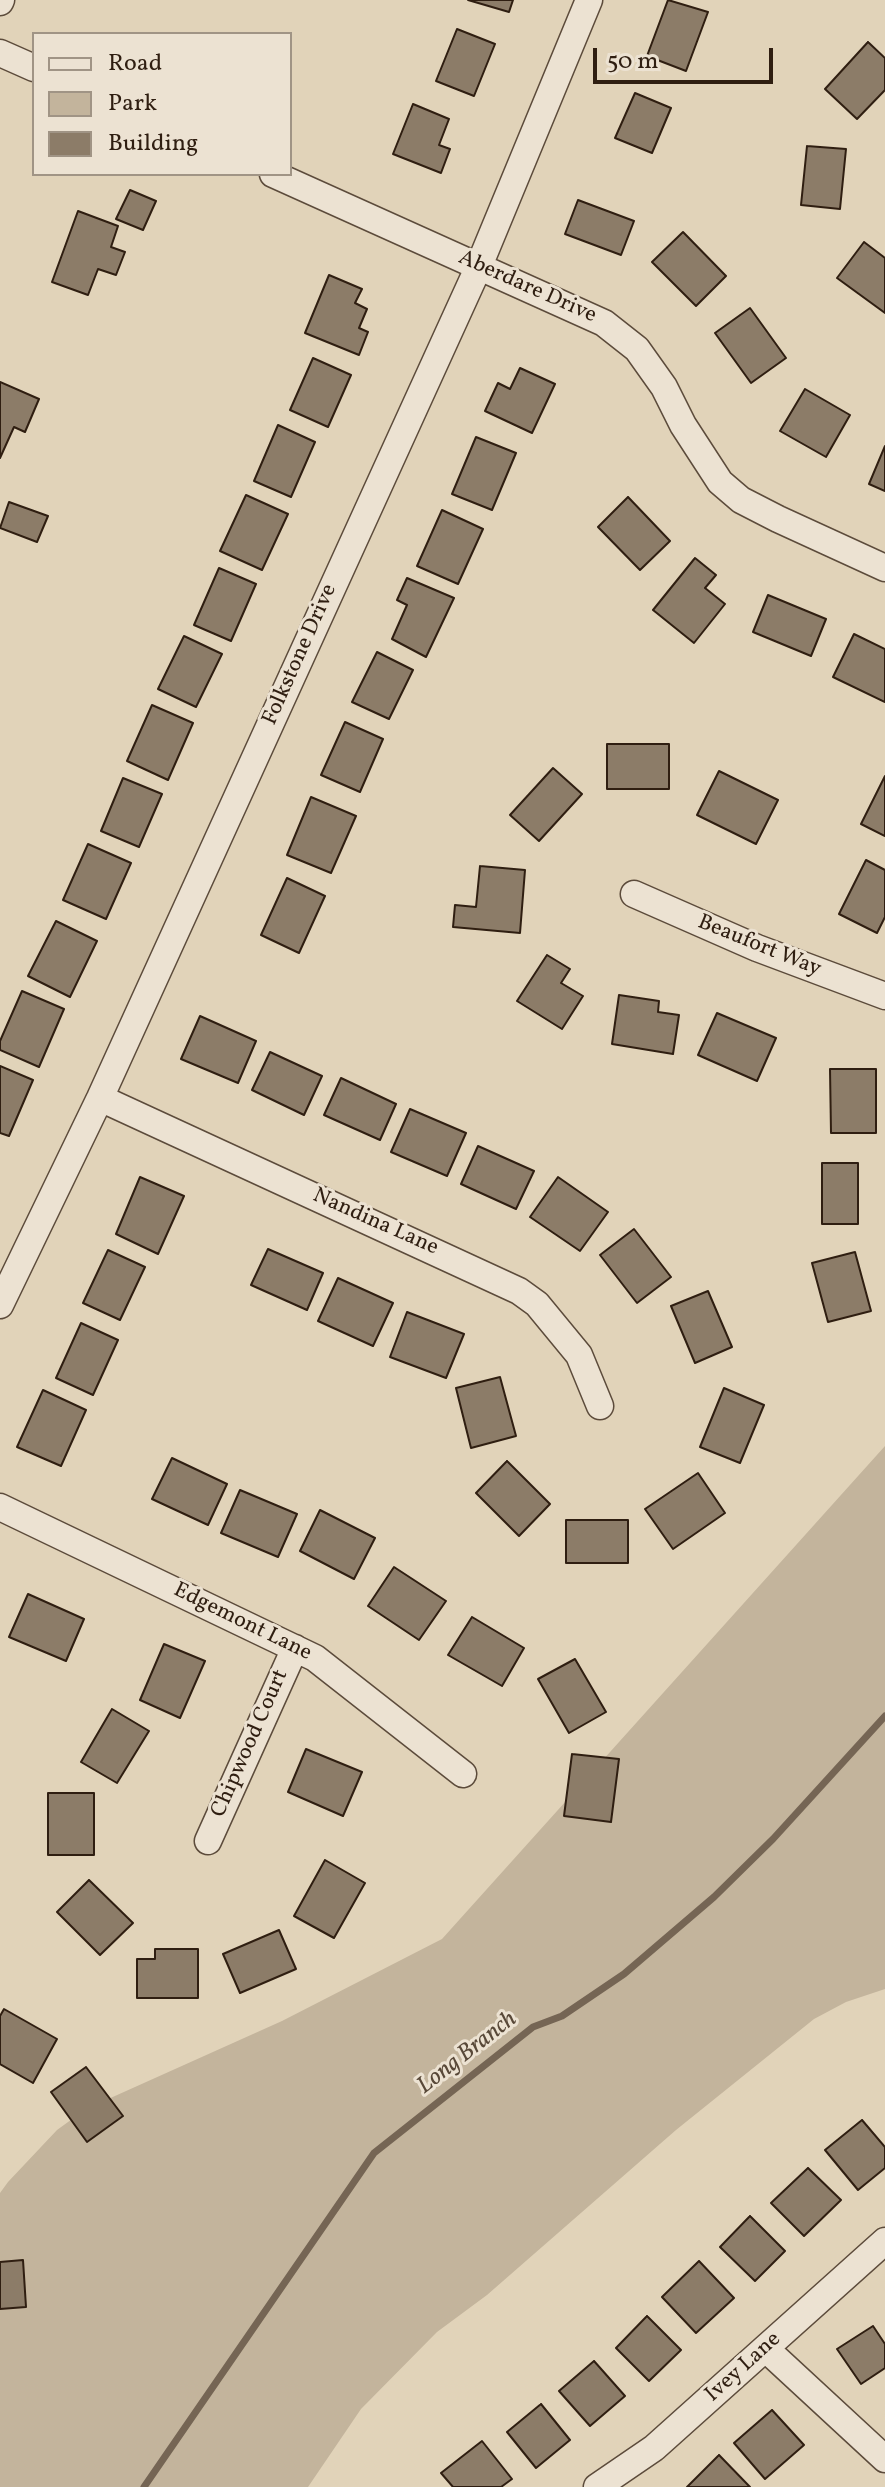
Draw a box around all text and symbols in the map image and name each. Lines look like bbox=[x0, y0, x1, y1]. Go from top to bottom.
legend bbox=[32, 32, 292, 176]
scale bar bbox=[597, 32, 777, 82]
text: 50 m bbox=[607, 45, 659, 79]
text: Road bbox=[108, 47, 162, 81]
text: Park bbox=[108, 87, 157, 121]
text: Building bbox=[108, 127, 198, 161]
street label: Aberdare Drive bbox=[454, 246, 600, 330]
street label: Folkstone Drive bbox=[258, 580, 344, 730]
street label: Beaufort Way bbox=[693, 910, 825, 984]
street label: Nandina Lane bbox=[308, 1184, 442, 1262]
street label: Edgemont Lane bbox=[169, 1578, 315, 1668]
street label: Chipwood Court bbox=[207, 1666, 295, 1822]
water label: Long Branch bbox=[413, 2006, 523, 2102]
street label: Ivey Lane bbox=[701, 2327, 787, 2409]

